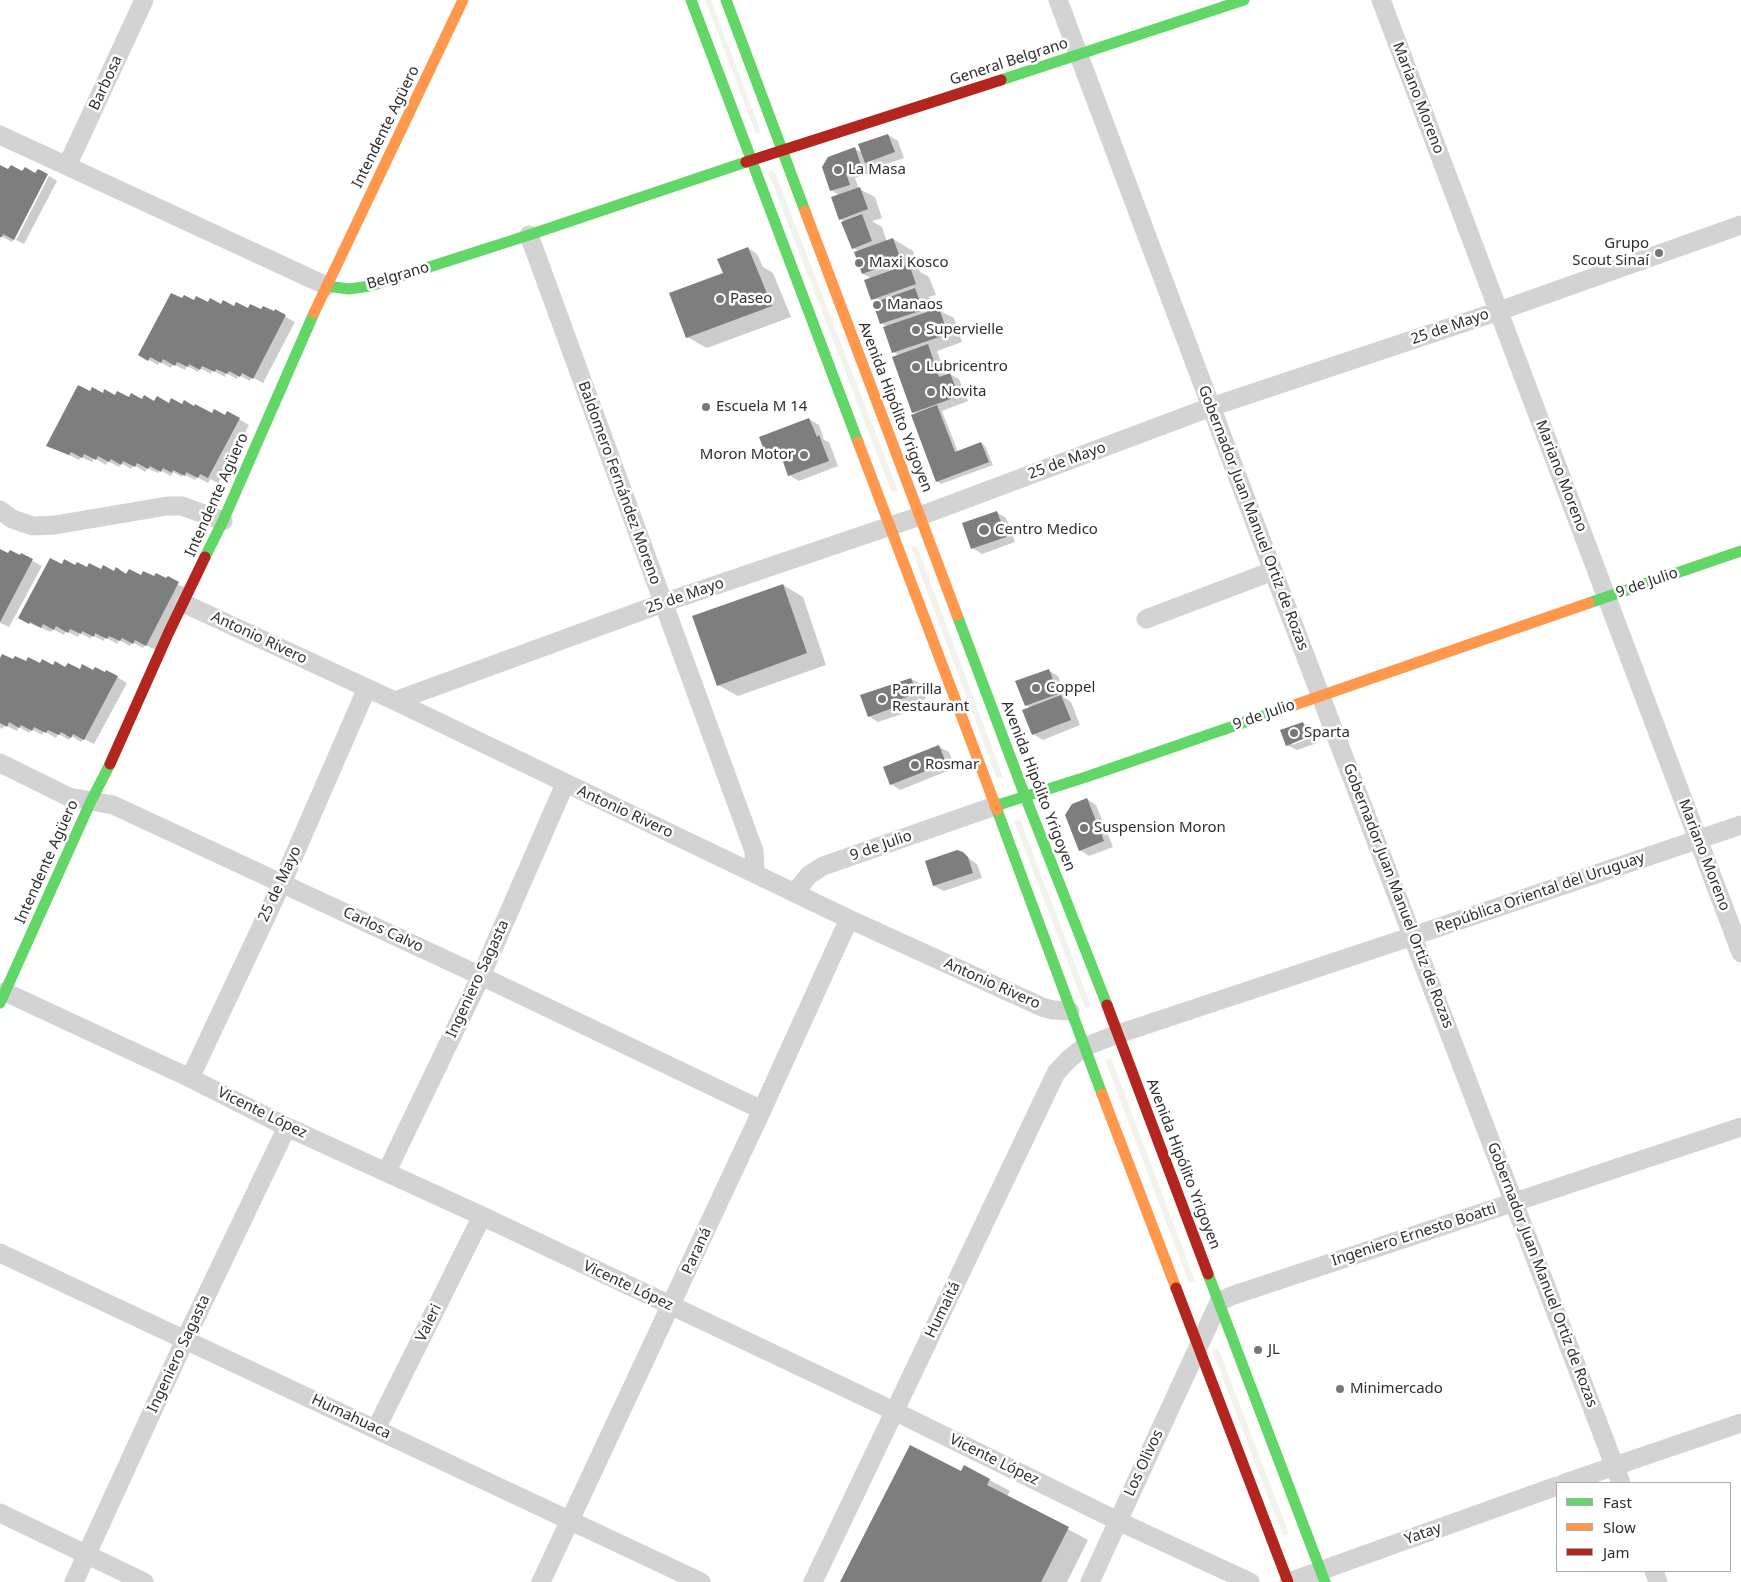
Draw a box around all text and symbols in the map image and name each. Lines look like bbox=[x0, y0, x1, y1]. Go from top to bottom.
street label: General Belgrano bbox=[948, 34, 1070, 90]
street label: Mariano Moreno bbox=[1388, 40, 1448, 156]
street label: Barbosa bbox=[86, 53, 126, 113]
street label: Intendente Agüero bbox=[349, 63, 423, 191]
place label: La Masa bbox=[848, 161, 906, 179]
marker: La Masa bbox=[832, 164, 844, 176]
place label: Grupo Scout Sinaí bbox=[1572, 235, 1649, 270]
marker: Grupo Scout Sinaí bbox=[1653, 247, 1665, 259]
place label: Maxi Kosco bbox=[869, 254, 949, 272]
marker: Maxi Kosco bbox=[853, 257, 865, 269]
street label: Belgrano bbox=[365, 259, 431, 293]
place label: Paseo bbox=[730, 290, 772, 308]
marker: Paseo bbox=[714, 293, 726, 305]
place label: Manaos bbox=[887, 296, 943, 314]
marker: Manaos bbox=[871, 299, 883, 311]
street label: 25 de Mayo bbox=[1409, 305, 1491, 349]
street label: Avenida Hipólito Yrigoyen bbox=[854, 319, 936, 495]
place label: Supervielle bbox=[926, 321, 1004, 339]
marker: Supervielle bbox=[910, 324, 922, 336]
place label: Lubricentro bbox=[926, 358, 1008, 376]
marker: Lubricentro bbox=[910, 361, 922, 373]
street label: Baldomero Fernández Moreno bbox=[574, 379, 664, 587]
place label: Novita bbox=[941, 383, 986, 401]
street label: Gobernador Juan Manuel Ortiz de Rozas bbox=[1194, 383, 1312, 653]
marker: Novita bbox=[925, 386, 937, 398]
place label: Escuela M 14 bbox=[716, 398, 807, 416]
marker: Escuela M 14 bbox=[700, 401, 712, 413]
street label: Mariano Moreno bbox=[1531, 418, 1591, 534]
street label: Intendente Agüero bbox=[182, 430, 252, 560]
street label: 25 de Mayo bbox=[1026, 439, 1108, 483]
place label: Moron Motor bbox=[700, 446, 794, 464]
marker: Moron Motor bbox=[798, 449, 810, 461]
place label: Centro Medico bbox=[995, 521, 1098, 539]
marker: Centro Medico bbox=[977, 523, 991, 537]
street label: 9 de Julio bbox=[1614, 564, 1680, 602]
street label: 25 de Mayo bbox=[644, 574, 726, 618]
street label: Antonio Rivero bbox=[208, 608, 310, 668]
place label: Coppel bbox=[1046, 679, 1095, 697]
place label: Parrilla Restaurant bbox=[892, 681, 969, 716]
marker: Coppel bbox=[1030, 682, 1042, 694]
marker: Parrilla Restaurant bbox=[876, 693, 888, 705]
street label: 9 de Julio bbox=[1231, 696, 1297, 734]
street label: Avenida Hipólito Yrigoyen bbox=[997, 698, 1079, 874]
place label: Sparta bbox=[1304, 724, 1350, 742]
marker: Sparta bbox=[1288, 727, 1300, 739]
place label: Rosmar bbox=[925, 756, 979, 774]
marker: Rosmar bbox=[909, 759, 921, 771]
street label: Gobernador Juan Manuel Ortiz de Rozas bbox=[1339, 761, 1457, 1031]
street label: Antonio Rivero bbox=[574, 782, 676, 842]
street label: Intendente Agüero bbox=[12, 797, 82, 927]
street label: Mariano Moreno bbox=[1674, 797, 1734, 913]
place label: Suspension Moron bbox=[1094, 819, 1226, 837]
marker: Suspension Moron bbox=[1078, 822, 1090, 834]
street label: 9 de Julio bbox=[848, 827, 914, 865]
street label: 25 de Mayo bbox=[255, 843, 305, 925]
street label: República Oriental del Uruguay bbox=[1433, 849, 1647, 937]
street label: Carlos Calvo bbox=[340, 904, 426, 956]
street label: Ingeniero Sagasta bbox=[443, 917, 513, 1041]
street label: Antonio Rivero bbox=[941, 955, 1043, 1013]
street label: Avenida Hipólito Yrigoyen bbox=[1142, 1076, 1224, 1252]
street label: Vicente López bbox=[214, 1084, 310, 1142]
street label: Gobernador Juan Manuel Ortiz de Rozas bbox=[1483, 1140, 1601, 1410]
street label: Ingeniero Ernesto Boatti bbox=[1329, 1200, 1499, 1270]
street label: Paraná bbox=[678, 1225, 716, 1277]
street label: Vicente López bbox=[580, 1257, 676, 1315]
street label: Humaitá bbox=[922, 1279, 964, 1341]
street label: Ingeniero Sagasta bbox=[144, 1292, 214, 1416]
street label: Valeri bbox=[412, 1301, 446, 1345]
place label: JL bbox=[1268, 1341, 1280, 1359]
marker: JL bbox=[1252, 1344, 1264, 1356]
place label: Minimercado bbox=[1350, 1380, 1443, 1398]
marker: Minimercado bbox=[1334, 1383, 1346, 1395]
street label: Humahuaca bbox=[308, 1391, 394, 1443]
street label: Los Olivos bbox=[1121, 1427, 1167, 1499]
street label: Vicente López bbox=[946, 1431, 1042, 1489]
legend bbox=[1556, 1482, 1731, 1572]
text: Fast bbox=[1603, 1492, 1632, 1512]
text: Slow bbox=[1603, 1517, 1636, 1537]
street label: Yatay bbox=[1402, 1519, 1444, 1549]
text: Jam bbox=[1603, 1542, 1630, 1562]

